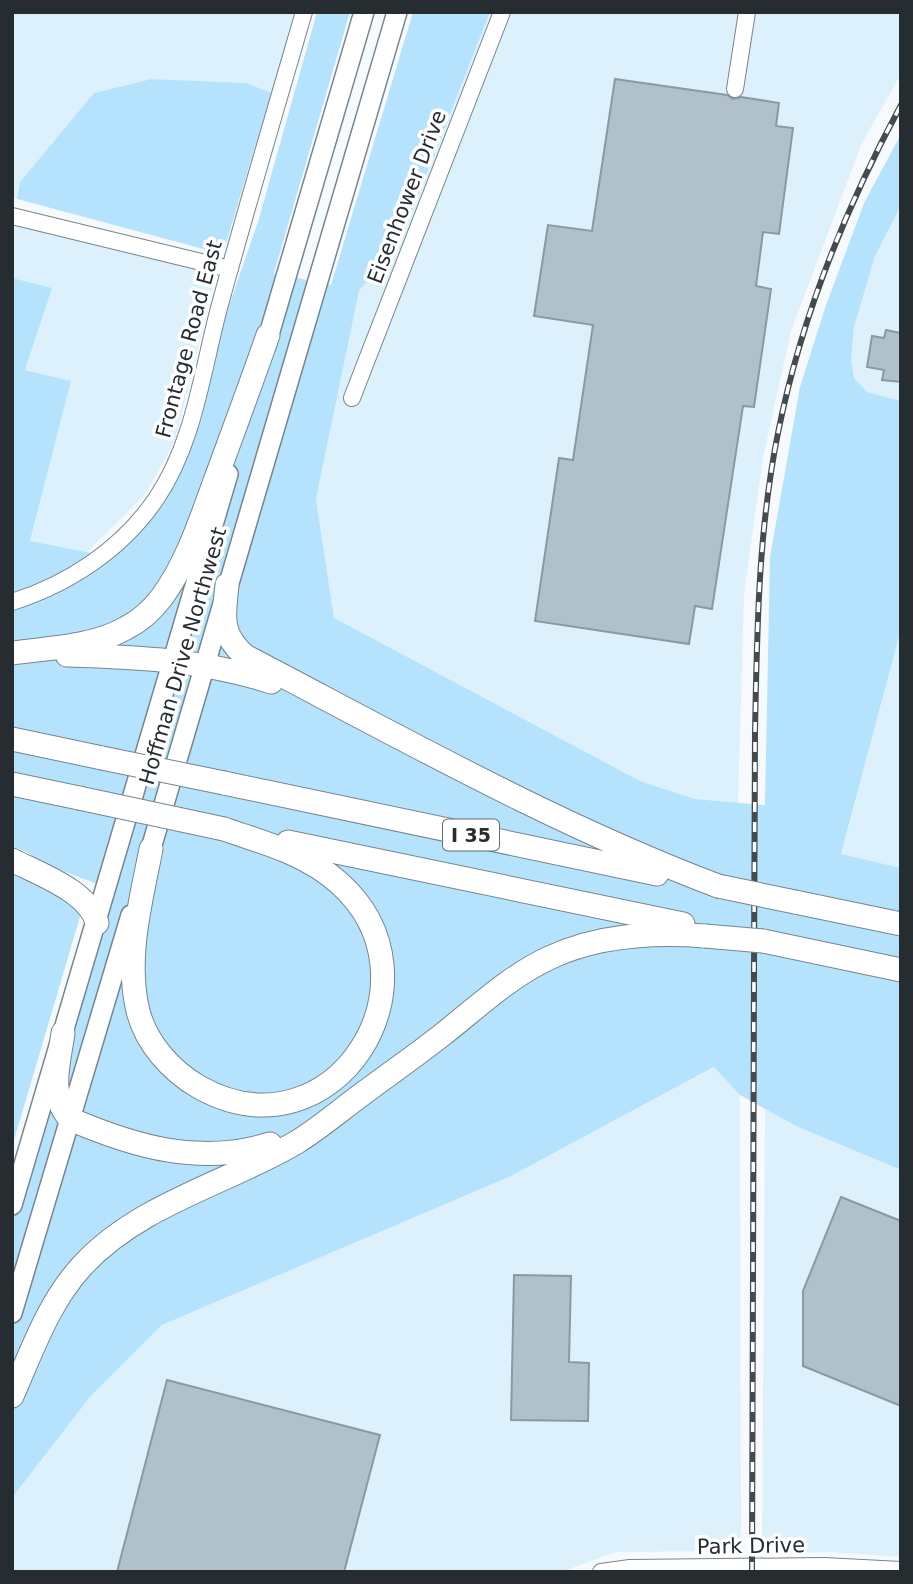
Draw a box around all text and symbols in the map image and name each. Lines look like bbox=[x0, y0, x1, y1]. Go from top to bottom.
street label: Eisenhower Drive bbox=[363, 107, 451, 287]
street label: Frontage Road East bbox=[151, 238, 227, 440]
street label: Hoffman Drive Northwest bbox=[135, 524, 231, 788]
road number: I 35 bbox=[443, 820, 499, 850]
street label: Park Drive bbox=[697, 1533, 805, 1559]

